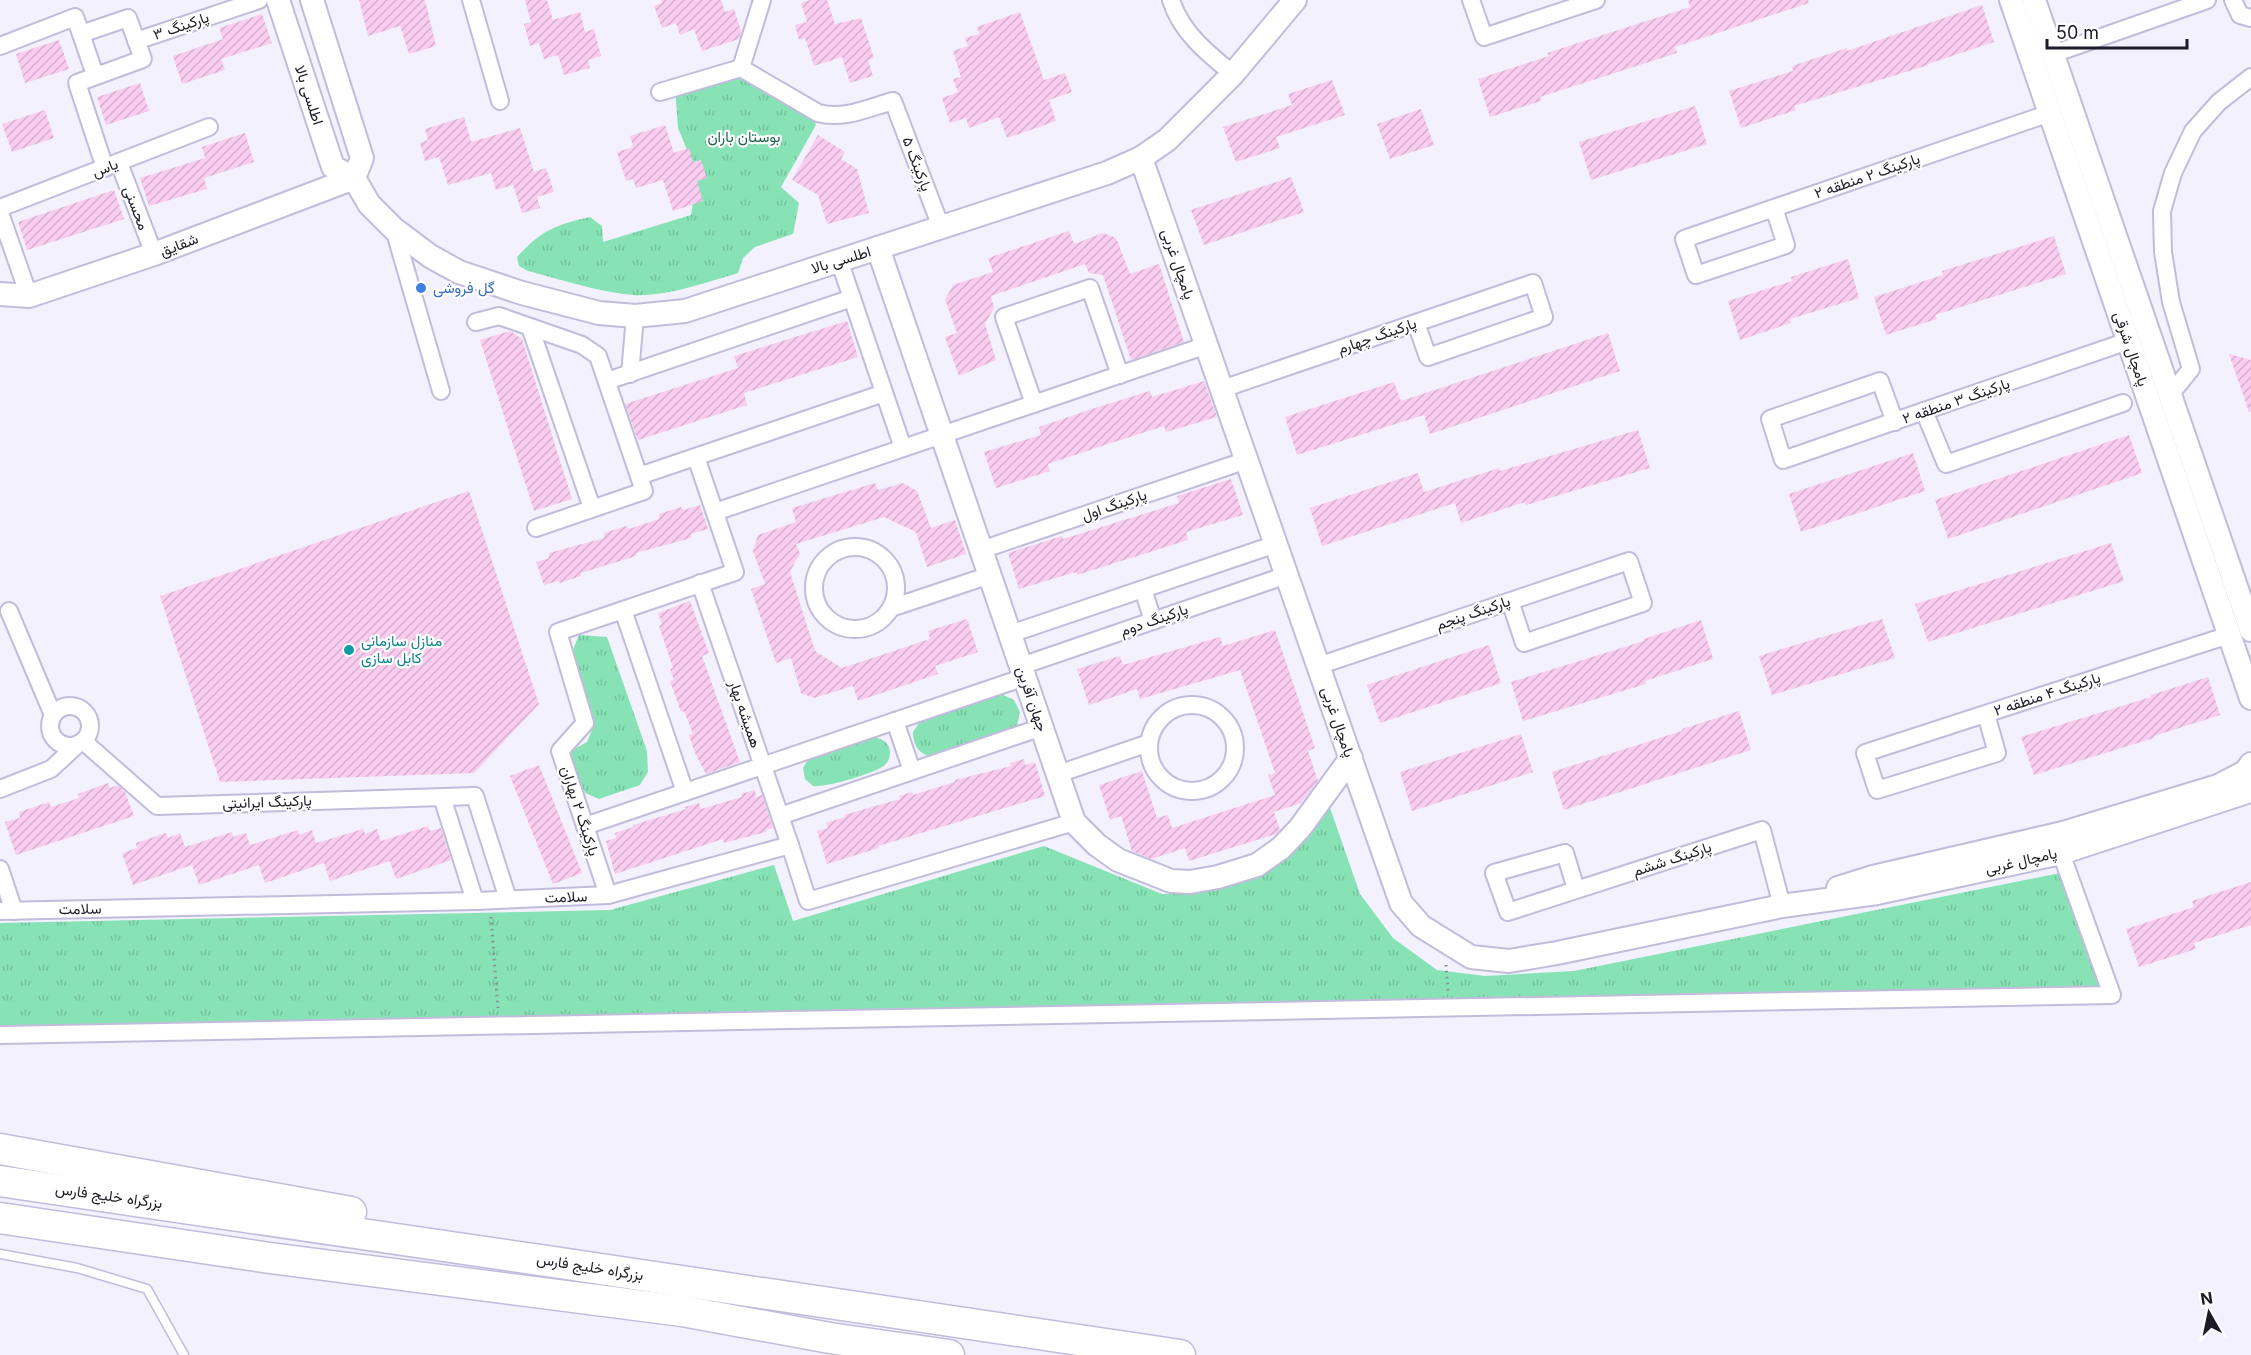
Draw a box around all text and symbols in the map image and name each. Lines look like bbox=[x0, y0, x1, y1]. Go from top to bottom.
street label: پارکینگ ۳ bbox=[150, 7, 212, 45]
scale bar bbox=[2047, 12, 2186, 50]
text: 50 m bbox=[2056, 22, 2099, 43]
street label: اطلسی بالا bbox=[290, 63, 328, 127]
park label: بوستان باران bbox=[707, 127, 781, 146]
street label: پارکینگ ۵ bbox=[898, 134, 936, 194]
street label: پارکینگ ۲ منطقه ۲ bbox=[1812, 149, 1922, 203]
street label: یاس bbox=[89, 154, 121, 182]
street label: محسنی bbox=[118, 183, 154, 233]
street label: پامچال غربی bbox=[1157, 226, 1199, 302]
street label: شقایق bbox=[157, 229, 201, 261]
street label: اطلسی بالا bbox=[809, 241, 873, 279]
place label: گل فروشی bbox=[433, 278, 495, 298]
marker: گل فروشی bbox=[414, 281, 428, 295]
street label: پامچال شرقی bbox=[2109, 309, 2153, 389]
street label: پارکینگ چهارم bbox=[1335, 313, 1419, 359]
street label: پارکینگ ۳ منطقه ۲ bbox=[1900, 373, 2012, 429]
street label: پارکینگ اول bbox=[1079, 485, 1149, 525]
street label: پارکینگ پنجم bbox=[1433, 591, 1513, 635]
street label: پارکینگ دوم bbox=[1117, 599, 1191, 641]
place label: منازل سازمانی کابل سازی bbox=[361, 631, 442, 668]
marker: منازل سازمانی کابل سازی bbox=[342, 643, 356, 657]
street label: جهان آفرین bbox=[1011, 664, 1053, 734]
street label: پارکینگ ۴ منطقه ۲ bbox=[1991, 667, 2103, 721]
street label: همیشه بهار bbox=[725, 677, 766, 750]
street label: پامچال غربی bbox=[1317, 684, 1359, 760]
street label: پارکینگ ۲ بهاران bbox=[556, 763, 604, 859]
street label: پارکینگ ایرانیتی bbox=[222, 790, 312, 814]
street label: پارکینگ ششم bbox=[1630, 837, 1714, 881]
street label: پامچال غربی bbox=[1983, 843, 2059, 879]
street label: سلامت bbox=[544, 886, 588, 907]
street label: سلامت bbox=[58, 899, 102, 918]
street label: بزرگراه خلیج فارس bbox=[54, 1179, 164, 1214]
street label: بزرگراه خلیج فارس bbox=[535, 1249, 645, 1286]
north arrow bbox=[2179, 1283, 2239, 1343]
text: N bbox=[2199, 1287, 2214, 1309]

